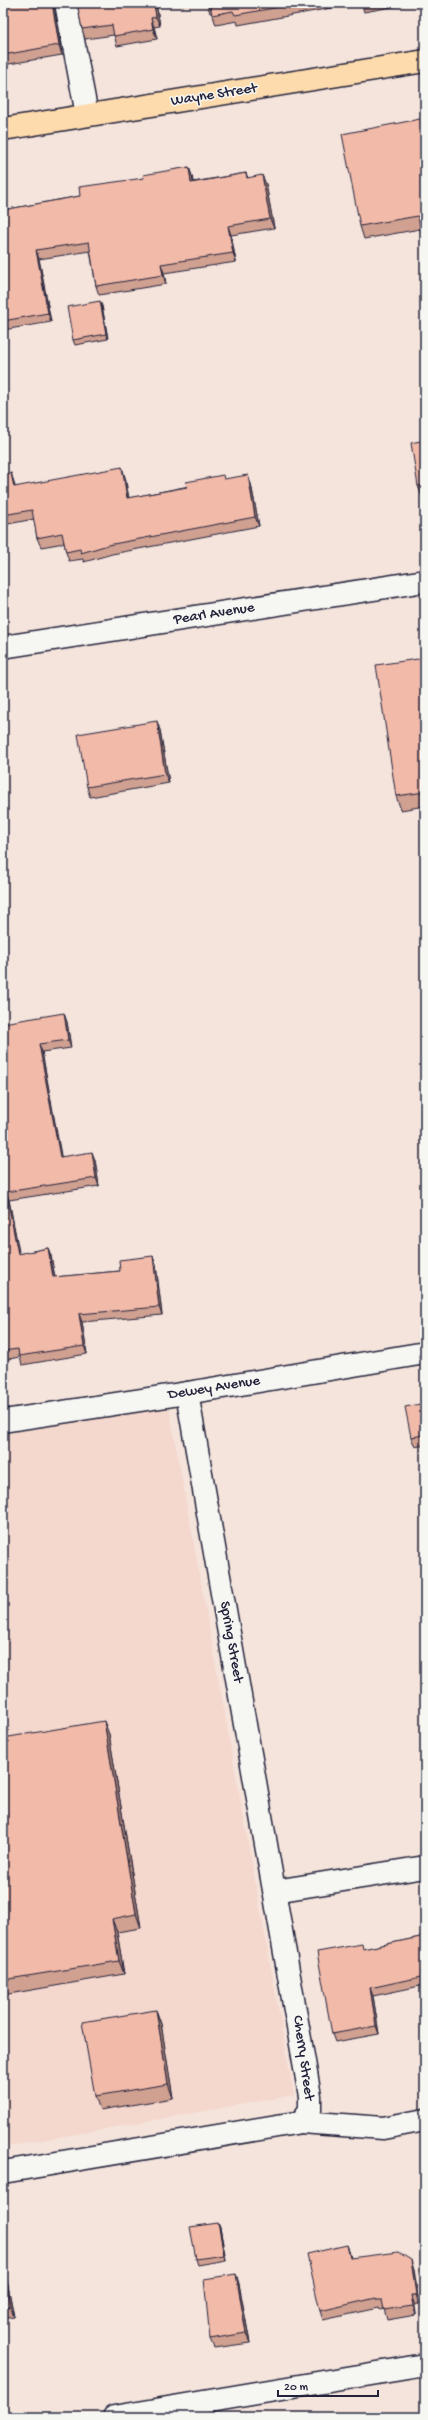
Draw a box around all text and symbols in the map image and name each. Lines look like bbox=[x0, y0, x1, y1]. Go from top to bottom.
street label: Wayne Street bbox=[170, 79, 260, 111]
street label: Pearl Avenue bbox=[171, 599, 256, 629]
street label: Dewey Avenue bbox=[166, 1372, 262, 1404]
street label: Spring Street bbox=[215, 1600, 247, 1686]
street label: Cherry Street bbox=[288, 2014, 318, 2103]
scale bar bbox=[278, 2372, 378, 2398]
text: 20 m bbox=[284, 2381, 309, 2395]

